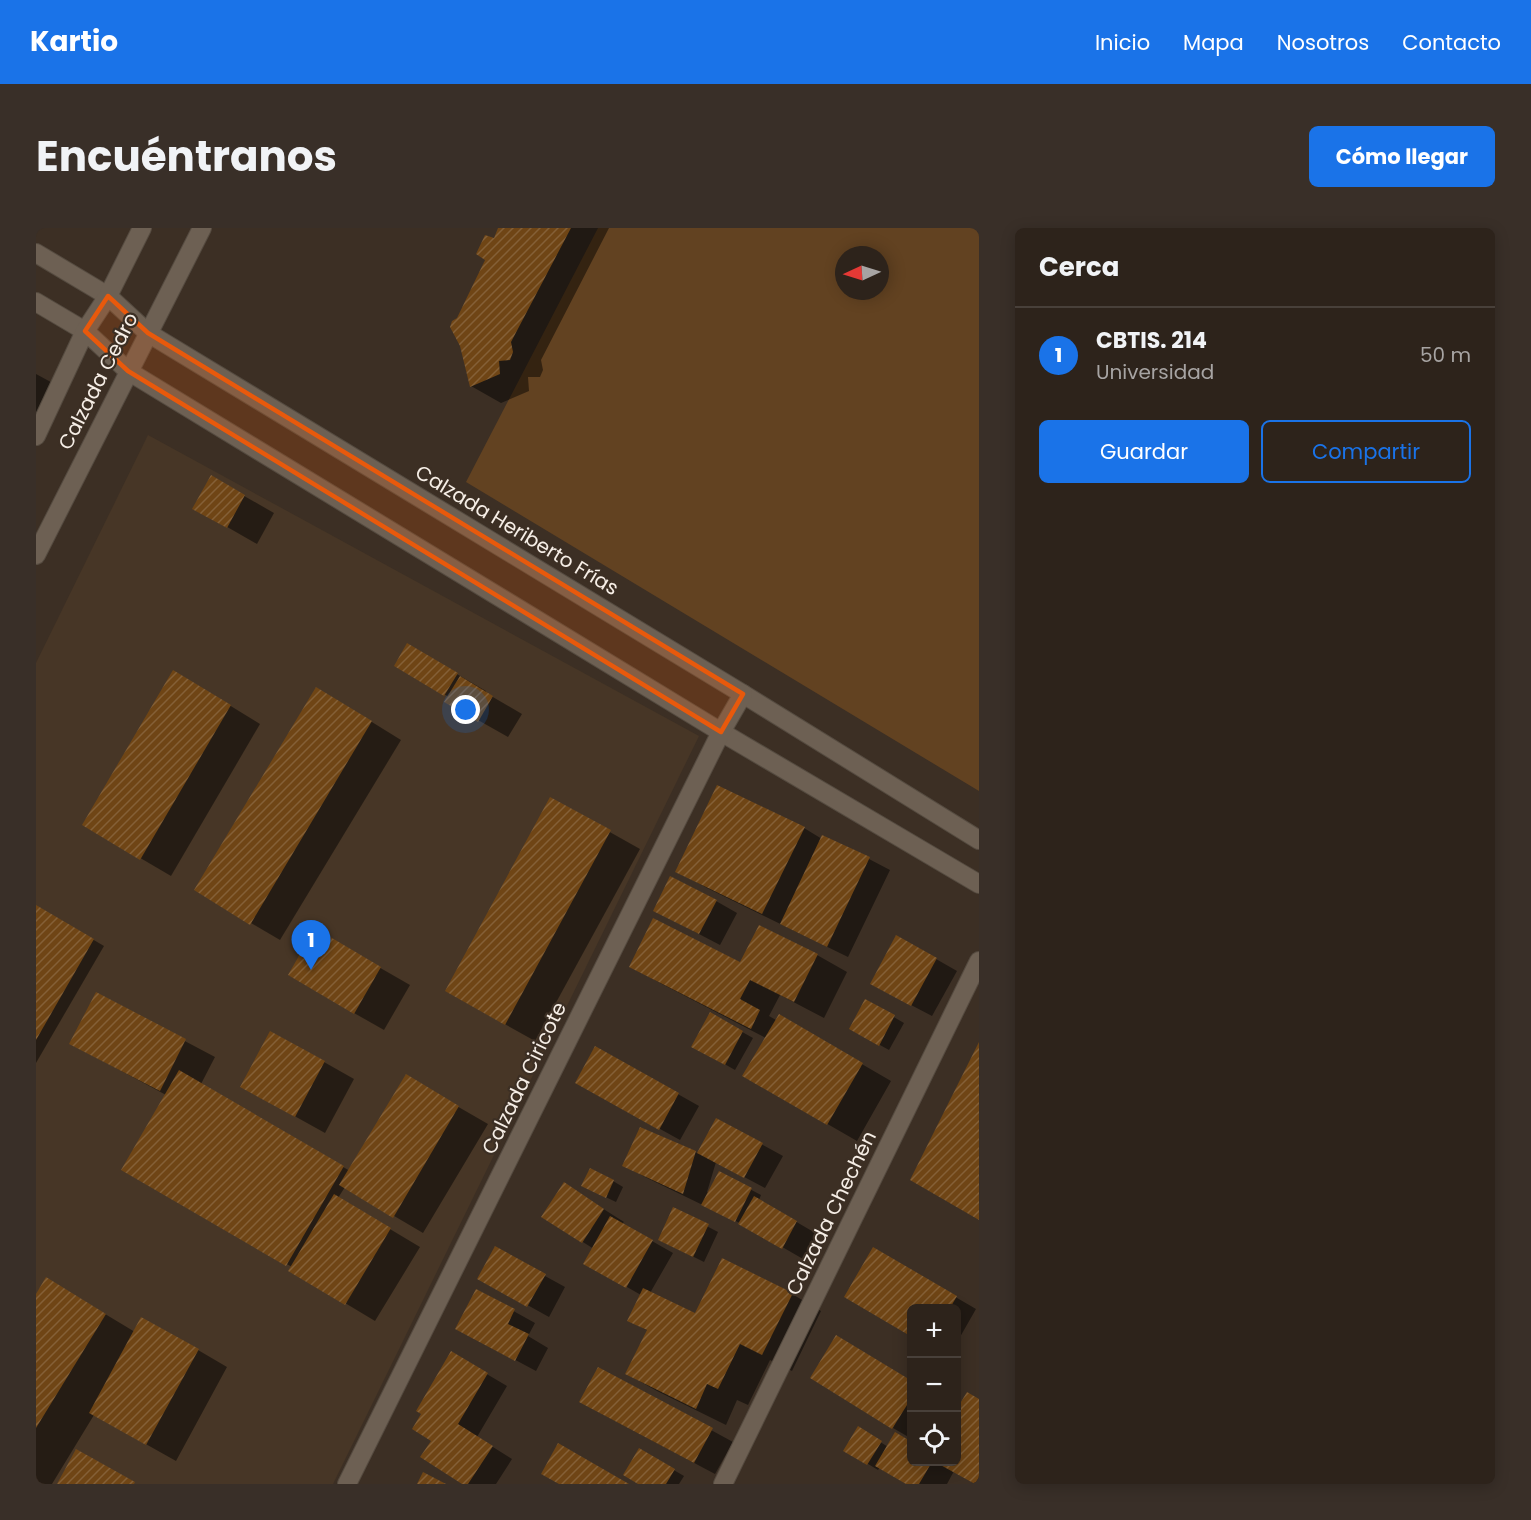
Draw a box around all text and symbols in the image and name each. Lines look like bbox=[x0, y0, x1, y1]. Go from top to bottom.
text: Kartio bbox=[30, 22, 118, 61]
text: Inicio bbox=[1095, 28, 1150, 57]
text: Mapa bbox=[1183, 28, 1244, 57]
text: Nosotros bbox=[1277, 28, 1369, 57]
text: Contacto bbox=[1402, 28, 1501, 57]
button: Cómo llegar bbox=[1309, 126, 1495, 187]
text: Encuéntranos bbox=[36, 127, 337, 186]
north arrow bbox=[835, 246, 889, 300]
text: Cerca bbox=[1039, 249, 1119, 285]
street label: Calzada Cedro bbox=[51, 308, 145, 454]
text: CBTIS. 214 bbox=[1096, 325, 1207, 356]
text: 1 bbox=[1055, 341, 1062, 369]
text: 50 m bbox=[1420, 341, 1471, 369]
text: Universidad bbox=[1096, 358, 1214, 386]
button: Guardar bbox=[1039, 420, 1249, 483]
button: Compartir bbox=[1261, 420, 1471, 483]
street label: Calzada Heriberto Frías bbox=[410, 458, 624, 602]
your location bbox=[451, 695, 480, 724]
pin: 1 bbox=[292, 920, 330, 970]
street label: Calzada Ciricote bbox=[475, 997, 573, 1159]
street label: Calzada Chechén bbox=[779, 1126, 883, 1300]
map controls bbox=[907, 1304, 961, 1466]
button: + bbox=[907, 1304, 961, 1358]
button: − bbox=[907, 1358, 961, 1412]
button: locate bbox=[907, 1412, 961, 1466]

